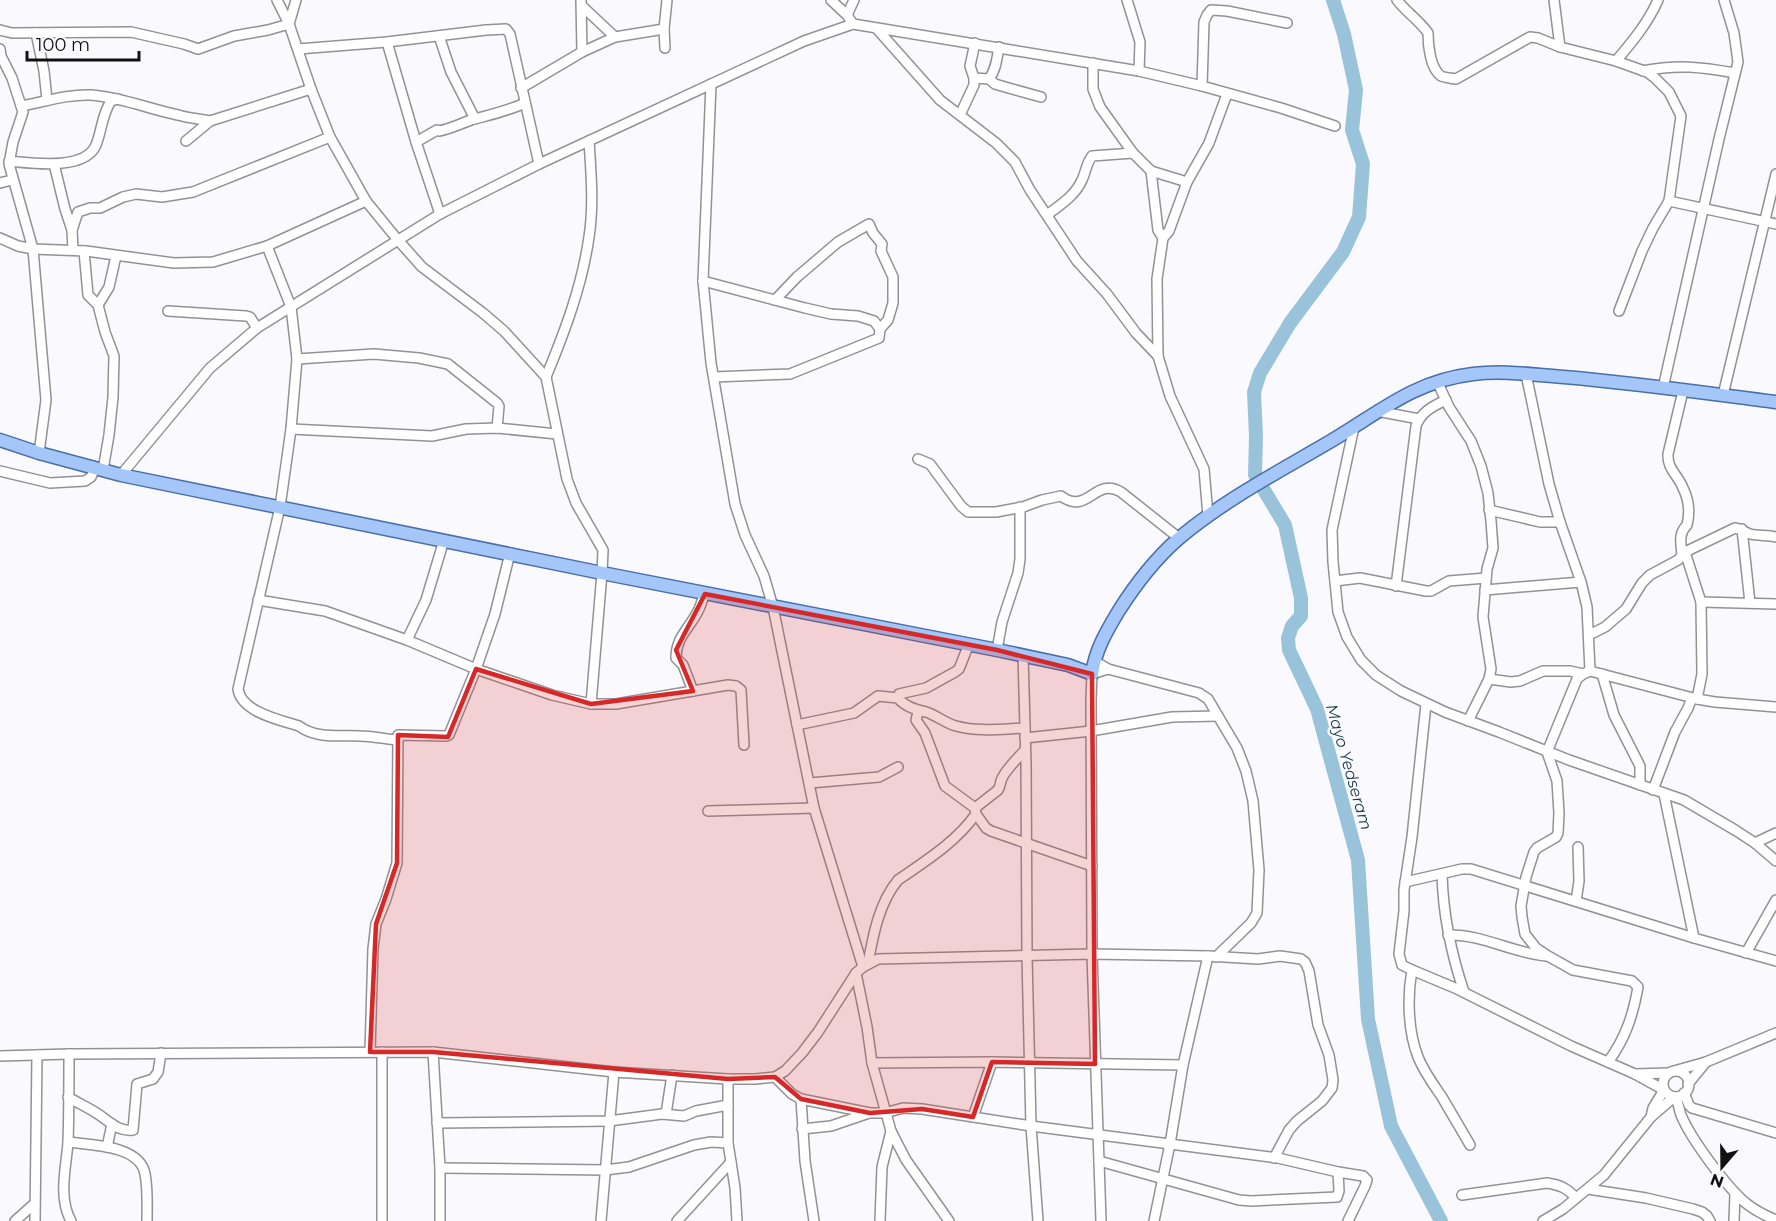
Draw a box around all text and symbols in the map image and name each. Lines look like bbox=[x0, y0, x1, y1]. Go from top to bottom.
scale bar bbox=[27, 24, 140, 62]
text: 100 m bbox=[36, 34, 90, 56]
water label: Mayo Yedseram bbox=[1322, 702, 1376, 832]
north arrow bbox=[1692, 1137, 1752, 1197]
text: N bbox=[1708, 1169, 1726, 1192]

